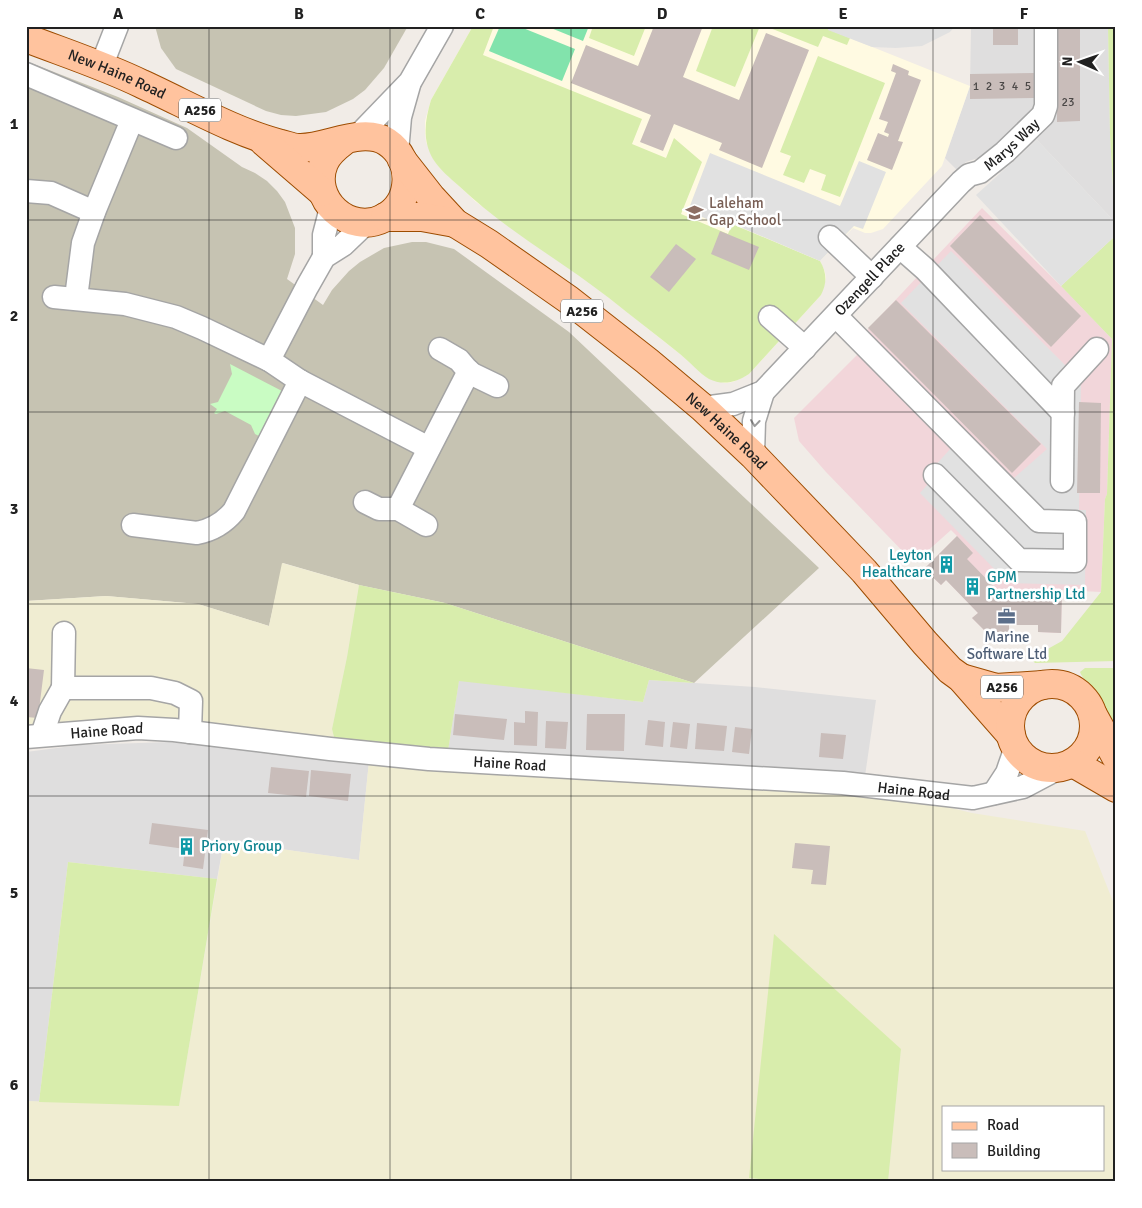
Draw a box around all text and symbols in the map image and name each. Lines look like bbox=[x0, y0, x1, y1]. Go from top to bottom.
text: A bbox=[113, 4, 124, 24]
text: B bbox=[294, 4, 304, 24]
text: C bbox=[475, 4, 485, 24]
text: D bbox=[657, 4, 668, 24]
text: E bbox=[838, 4, 848, 24]
text: F bbox=[1020, 4, 1029, 24]
north arrow bbox=[1054, 38, 1104, 88]
street label: New Haine Road bbox=[66, 45, 169, 103]
text: N bbox=[1059, 56, 1076, 67]
house number: 1 bbox=[973, 79, 979, 94]
house number: 2 bbox=[986, 79, 992, 94]
house number: 3 bbox=[999, 79, 1005, 94]
house number: 4 bbox=[1012, 79, 1019, 94]
house number: 5 bbox=[1025, 79, 1031, 94]
house number: 23 bbox=[1062, 95, 1074, 110]
road number: A256 bbox=[179, 98, 221, 122]
text: 1 bbox=[10, 114, 19, 134]
street label: Marys Way bbox=[980, 115, 1043, 175]
place label: Laleham Gap School bbox=[709, 194, 781, 229]
school or university icon: Laleham Gap School bbox=[685, 202, 705, 222]
street label: Ozengell Place bbox=[831, 238, 908, 319]
road number: A256 bbox=[561, 300, 603, 322]
text: 2 bbox=[10, 306, 18, 326]
street label: New Haine Road bbox=[682, 389, 771, 473]
one-way arrow bbox=[750, 419, 761, 427]
text: 3 bbox=[10, 499, 18, 519]
place label: Leyton Healthcare bbox=[862, 546, 932, 581]
building icon: Leyton Healthcare bbox=[936, 554, 956, 574]
place label: GPM Partnership Ltd bbox=[987, 568, 1086, 603]
building icon: GPM Partnership Ltd bbox=[963, 576, 983, 596]
office icon: Marine Software Ltd bbox=[997, 606, 1017, 626]
place label: Marine Software Ltd bbox=[967, 628, 1047, 663]
road number: A256 bbox=[981, 676, 1023, 699]
text: 4 bbox=[10, 691, 19, 711]
street label: Haine Road bbox=[70, 719, 144, 742]
street label: Haine Road bbox=[473, 753, 547, 775]
street label: Haine Road bbox=[876, 778, 951, 804]
building icon: Priory Group bbox=[177, 836, 197, 856]
place label: Priory Group bbox=[201, 837, 282, 855]
text: 5 bbox=[10, 883, 18, 903]
text: 6 bbox=[10, 1075, 19, 1095]
legend bbox=[942, 1106, 1104, 1170]
text: Road bbox=[987, 1116, 1019, 1134]
text: Building bbox=[987, 1142, 1041, 1160]

